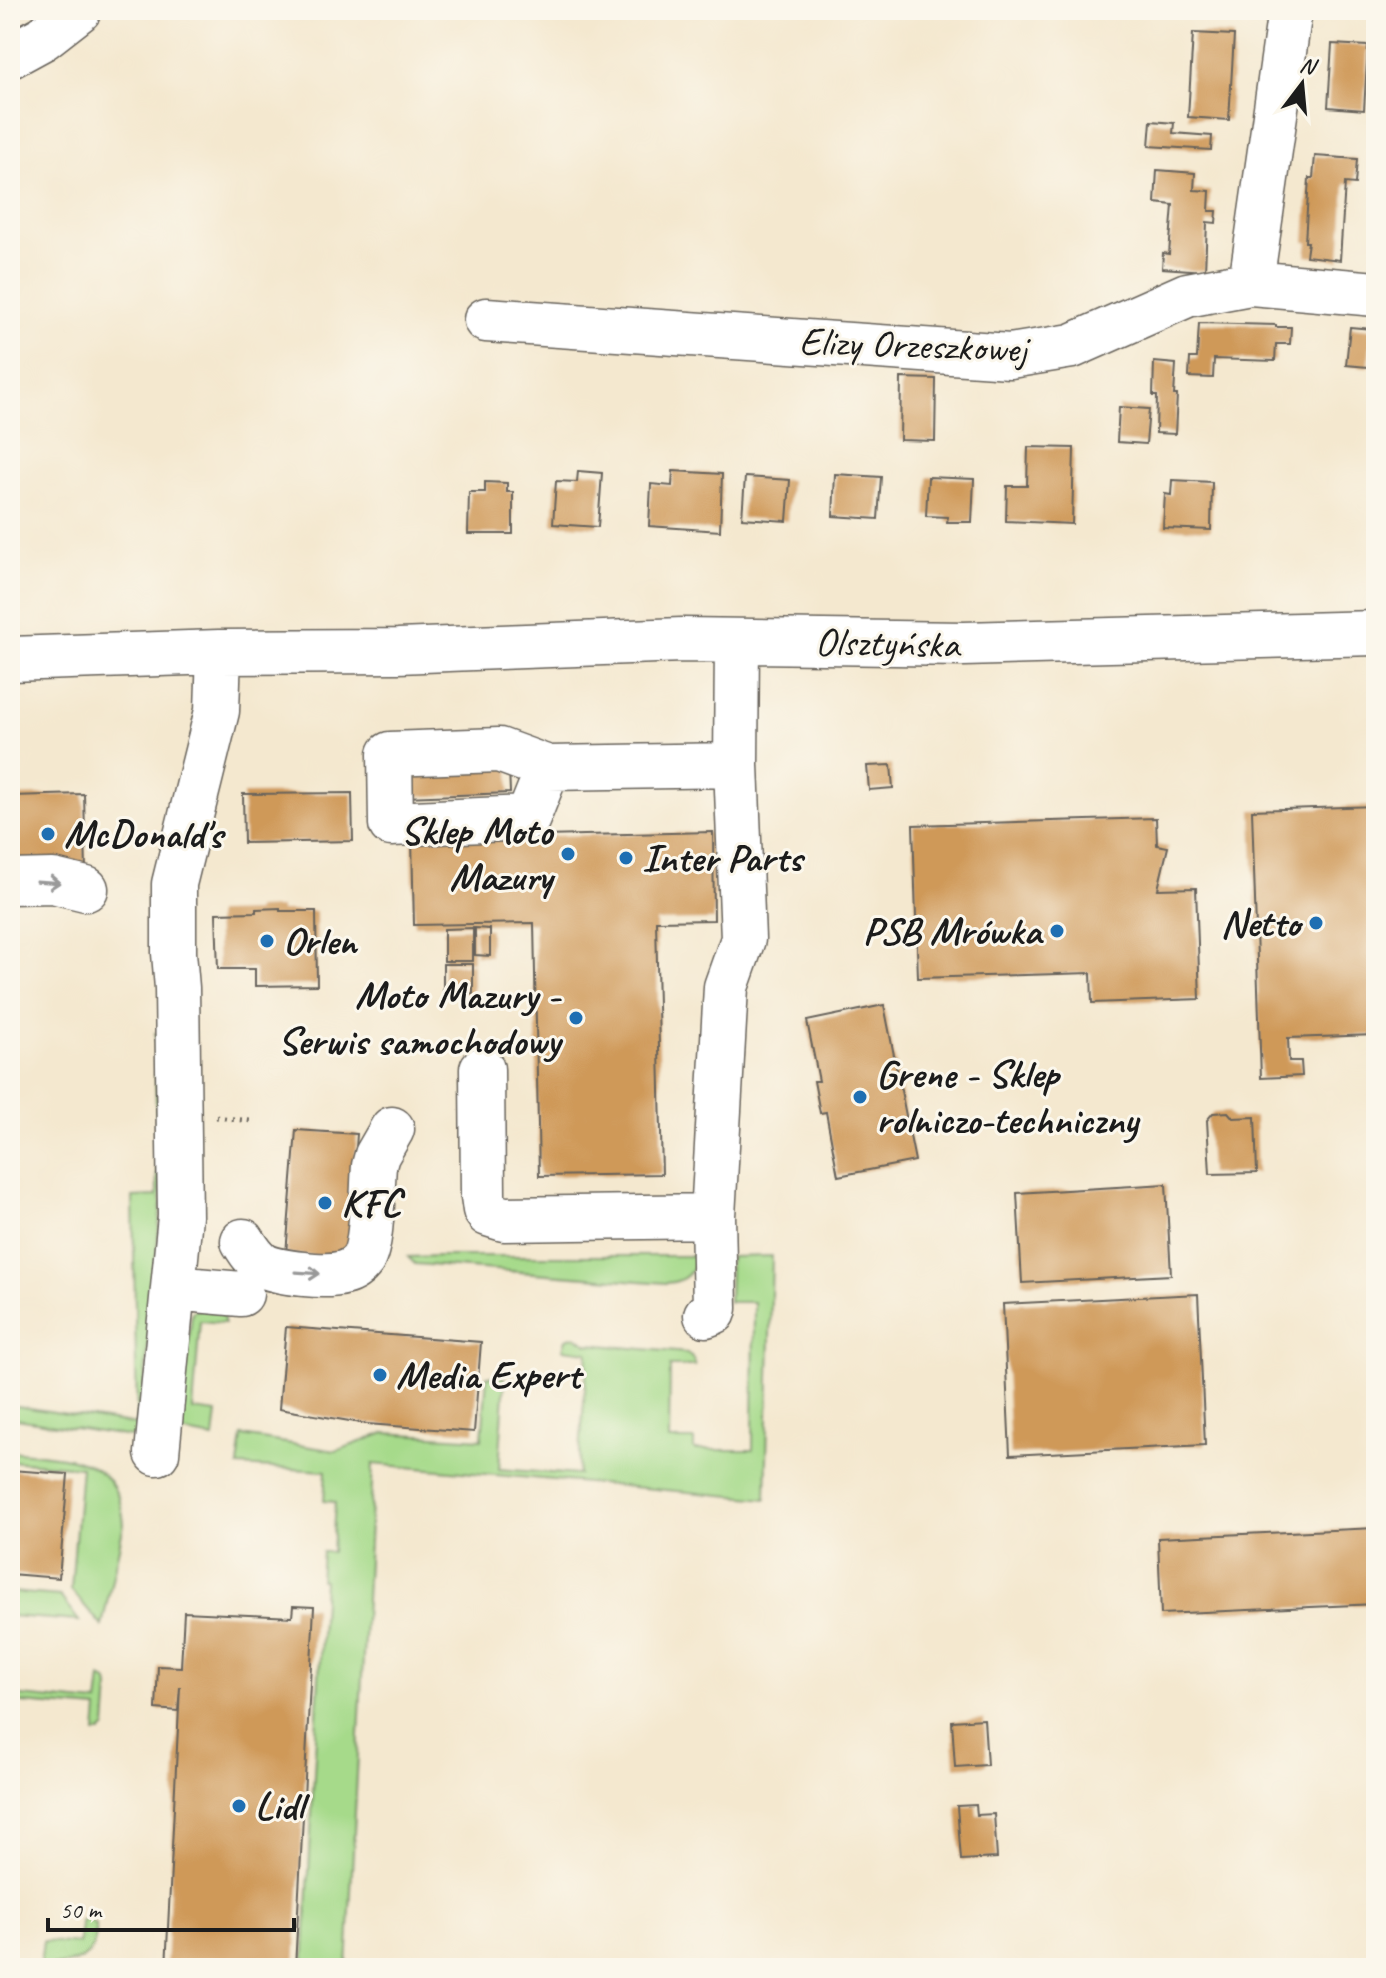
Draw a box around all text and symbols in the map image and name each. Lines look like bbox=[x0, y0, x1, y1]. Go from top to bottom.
north arrow bbox=[1262, 44, 1342, 124]
text: N bbox=[1297, 50, 1321, 82]
street label: Elizy Orzeszkowej bbox=[798, 316, 1032, 374]
street label: Olsztyńska bbox=[814, 617, 962, 669]
place label: Sklep Moto Mazury bbox=[400, 806, 556, 902]
place label: McDonald's bbox=[64, 809, 226, 859]
marker: McDonald's bbox=[39, 825, 57, 843]
place label: Inter Parts bbox=[642, 833, 806, 883]
marker: Sklep Moto Mazury bbox=[559, 845, 577, 863]
marker: Inter Parts bbox=[617, 849, 635, 867]
one-way arrow bbox=[34, 875, 61, 890]
place label: Netto bbox=[1221, 898, 1304, 948]
place label: PSB Mrówka bbox=[863, 906, 1044, 956]
marker: Netto bbox=[1307, 914, 1325, 932]
place label: Orlen bbox=[283, 916, 359, 966]
marker: PSB Mrówka bbox=[1048, 922, 1066, 940]
marker: Orlen bbox=[258, 932, 276, 950]
place label: Moto Mazury - Serwis samochodowy bbox=[278, 970, 563, 1066]
marker: Moto Mazury - Serwis samochodowy bbox=[567, 1009, 585, 1027]
place label: Grene - Sklep rolniczo-techniczny bbox=[876, 1049, 1141, 1145]
marker: Grene - Sklep rolniczo-techniczny bbox=[851, 1088, 869, 1106]
place label: KFC bbox=[341, 1178, 406, 1228]
marker: KFC bbox=[316, 1194, 334, 1212]
one-way arrow bbox=[294, 1266, 321, 1281]
place label: Media Expert bbox=[396, 1350, 585, 1400]
marker: Media Expert bbox=[371, 1366, 389, 1384]
place label: Lidl bbox=[255, 1781, 310, 1831]
marker: Lidl bbox=[230, 1797, 248, 1815]
scale bar bbox=[48, 1882, 294, 1932]
text: 50 m bbox=[60, 1895, 103, 1925]

